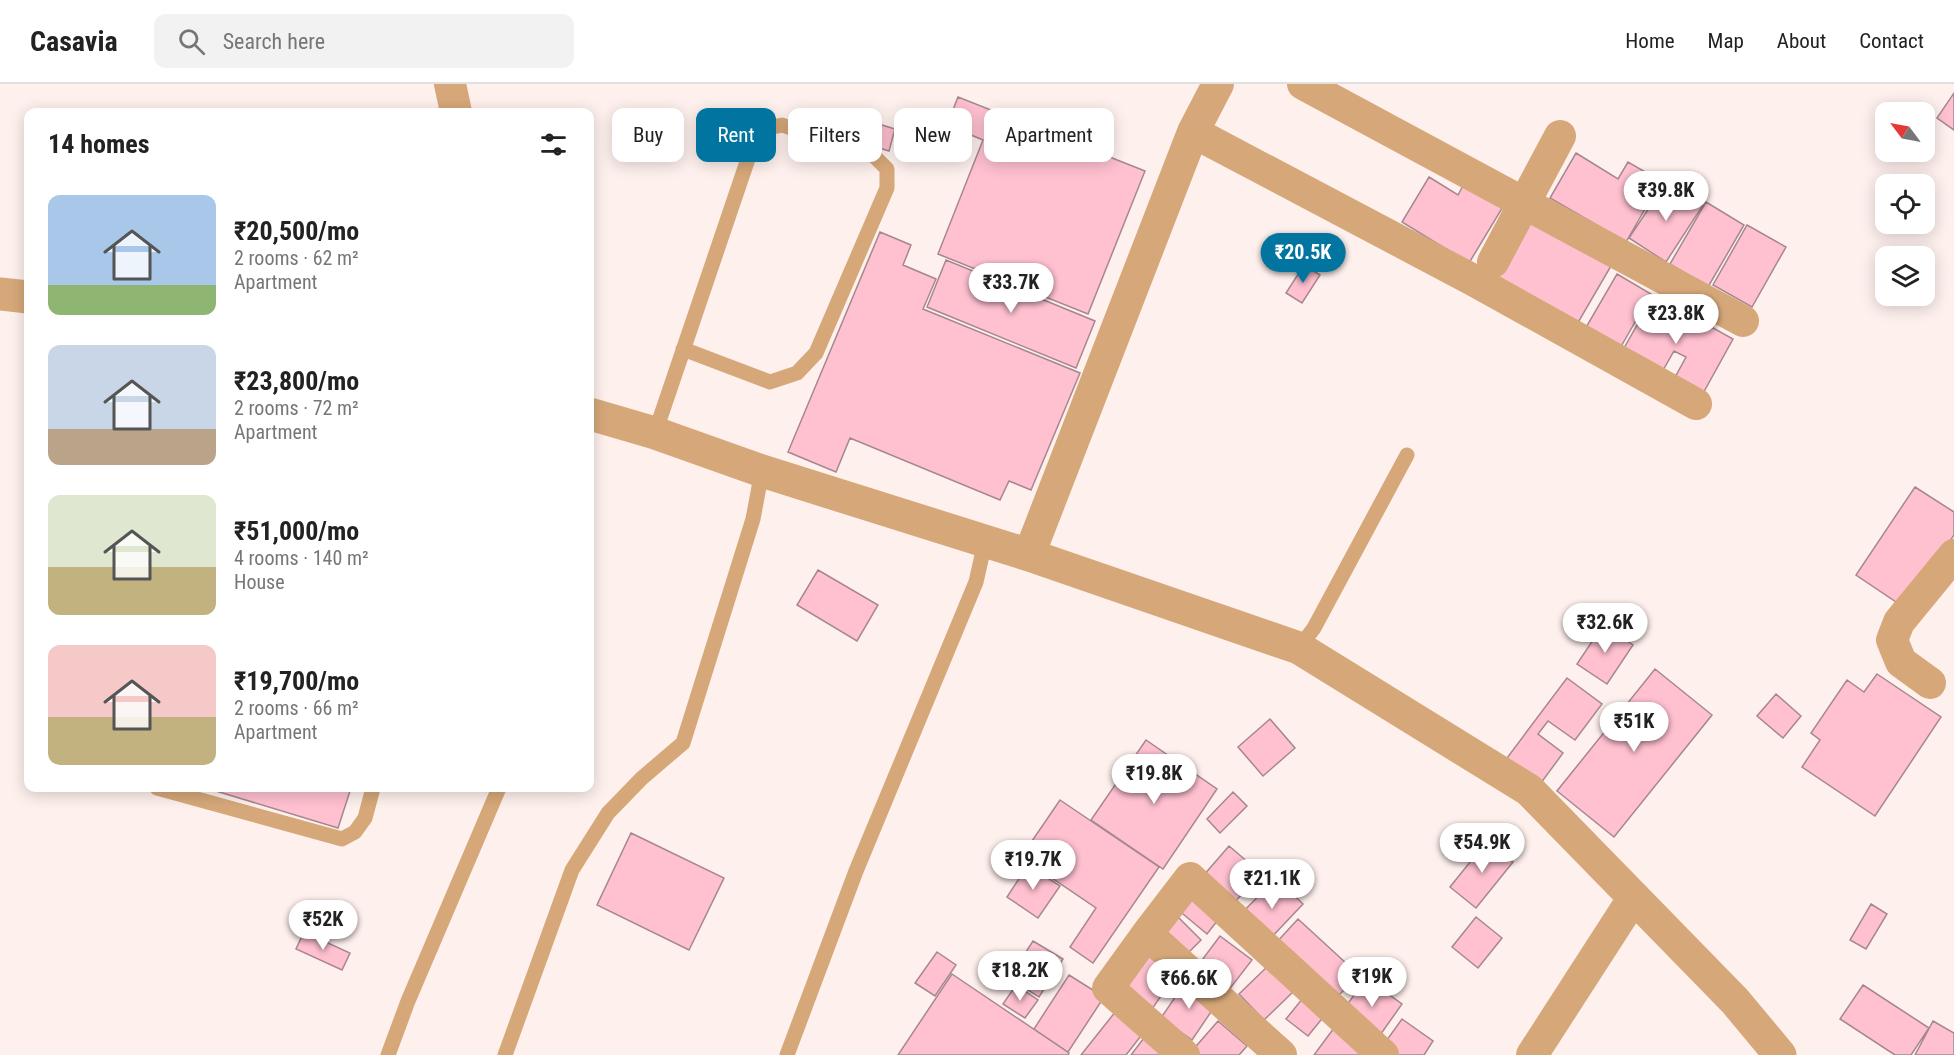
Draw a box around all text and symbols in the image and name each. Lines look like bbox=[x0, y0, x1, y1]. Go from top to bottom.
search box bbox=[154, 14, 574, 68]
text: Casavia bbox=[30, 25, 118, 58]
icon: search bbox=[175, 25, 208, 58]
text: Search here bbox=[223, 29, 325, 54]
text: Home bbox=[1625, 29, 1675, 53]
text: Map bbox=[1708, 29, 1744, 53]
text: About bbox=[1777, 29, 1826, 53]
text: Contact bbox=[1859, 29, 1924, 53]
north arrow bbox=[1875, 102, 1935, 162]
map controls bbox=[1875, 102, 1935, 306]
chip: Buy bbox=[612, 108, 684, 162]
chip: Rent bbox=[696, 108, 776, 162]
chip: Filters bbox=[788, 108, 882, 162]
chip: New bbox=[894, 108, 972, 162]
chip: Apartment bbox=[984, 108, 1114, 162]
icon: filters bbox=[537, 128, 570, 161]
text: 14 homes bbox=[48, 129, 150, 159]
pin: ₹39.8K bbox=[1617, 171, 1715, 222]
button: locate bbox=[1875, 174, 1935, 234]
text: ₹39.8K bbox=[1638, 178, 1694, 202]
text: ₹20,500/mo bbox=[234, 216, 359, 246]
icon: home bbox=[96, 219, 168, 291]
pin: ₹20.5K bbox=[1254, 233, 1352, 284]
text: ₹20.5K bbox=[1275, 240, 1331, 264]
text: 2 rooms · 62 m² bbox=[234, 246, 359, 270]
button: layers bbox=[1875, 246, 1935, 306]
pin: ₹33.7K bbox=[962, 263, 1060, 314]
text: Apartment bbox=[234, 270, 318, 294]
text: ₹33.7K bbox=[983, 270, 1039, 294]
pin: ₹23.8K bbox=[1627, 294, 1725, 345]
text: ₹23.8K bbox=[1648, 301, 1704, 325]
text: ₹23,800/mo bbox=[234, 366, 359, 396]
icon: home bbox=[96, 369, 168, 441]
text: 2 rooms · 72 m² bbox=[234, 396, 359, 420]
text: Apartment bbox=[234, 420, 318, 444]
text: ₹51,000/mo bbox=[234, 516, 359, 546]
icon: home bbox=[96, 519, 168, 591]
text: 4 rooms · 140 m² bbox=[234, 546, 369, 570]
text: House bbox=[234, 570, 285, 594]
pin: ₹32.6K bbox=[1556, 603, 1654, 654]
text: ₹32.6K bbox=[1577, 610, 1633, 634]
text: ₹19,700/mo bbox=[234, 666, 359, 696]
icon: home bbox=[96, 669, 168, 741]
text: 2 rooms · 66 m² bbox=[234, 696, 359, 720]
pin: ₹51K bbox=[1598, 702, 1670, 753]
text: ₹51K bbox=[1614, 709, 1654, 733]
text: Apartment bbox=[234, 720, 318, 744]
pin: ₹19.8K bbox=[1105, 754, 1203, 805]
text: ₹19.8K bbox=[1126, 761, 1182, 785]
pin: ₹54.9K bbox=[1433, 823, 1531, 874]
text: ₹54.9K bbox=[1454, 830, 1510, 854]
pin: ₹19.7K bbox=[984, 840, 1082, 891]
text: ₹19.7K bbox=[1005, 847, 1061, 871]
pin: ₹21.1K bbox=[1223, 859, 1321, 910]
text: ₹21.1K bbox=[1244, 866, 1300, 890]
pin: ₹52K bbox=[287, 900, 359, 951]
text: ₹52K bbox=[303, 907, 343, 931]
pin: ₹18.2K bbox=[971, 951, 1069, 1002]
pin: ₹19K bbox=[1336, 957, 1408, 1008]
text: ₹18.2K bbox=[992, 958, 1048, 982]
pin: ₹66.6K bbox=[1140, 959, 1238, 1010]
text: ₹19K bbox=[1352, 964, 1392, 988]
text: ₹66.6K bbox=[1161, 966, 1217, 990]

